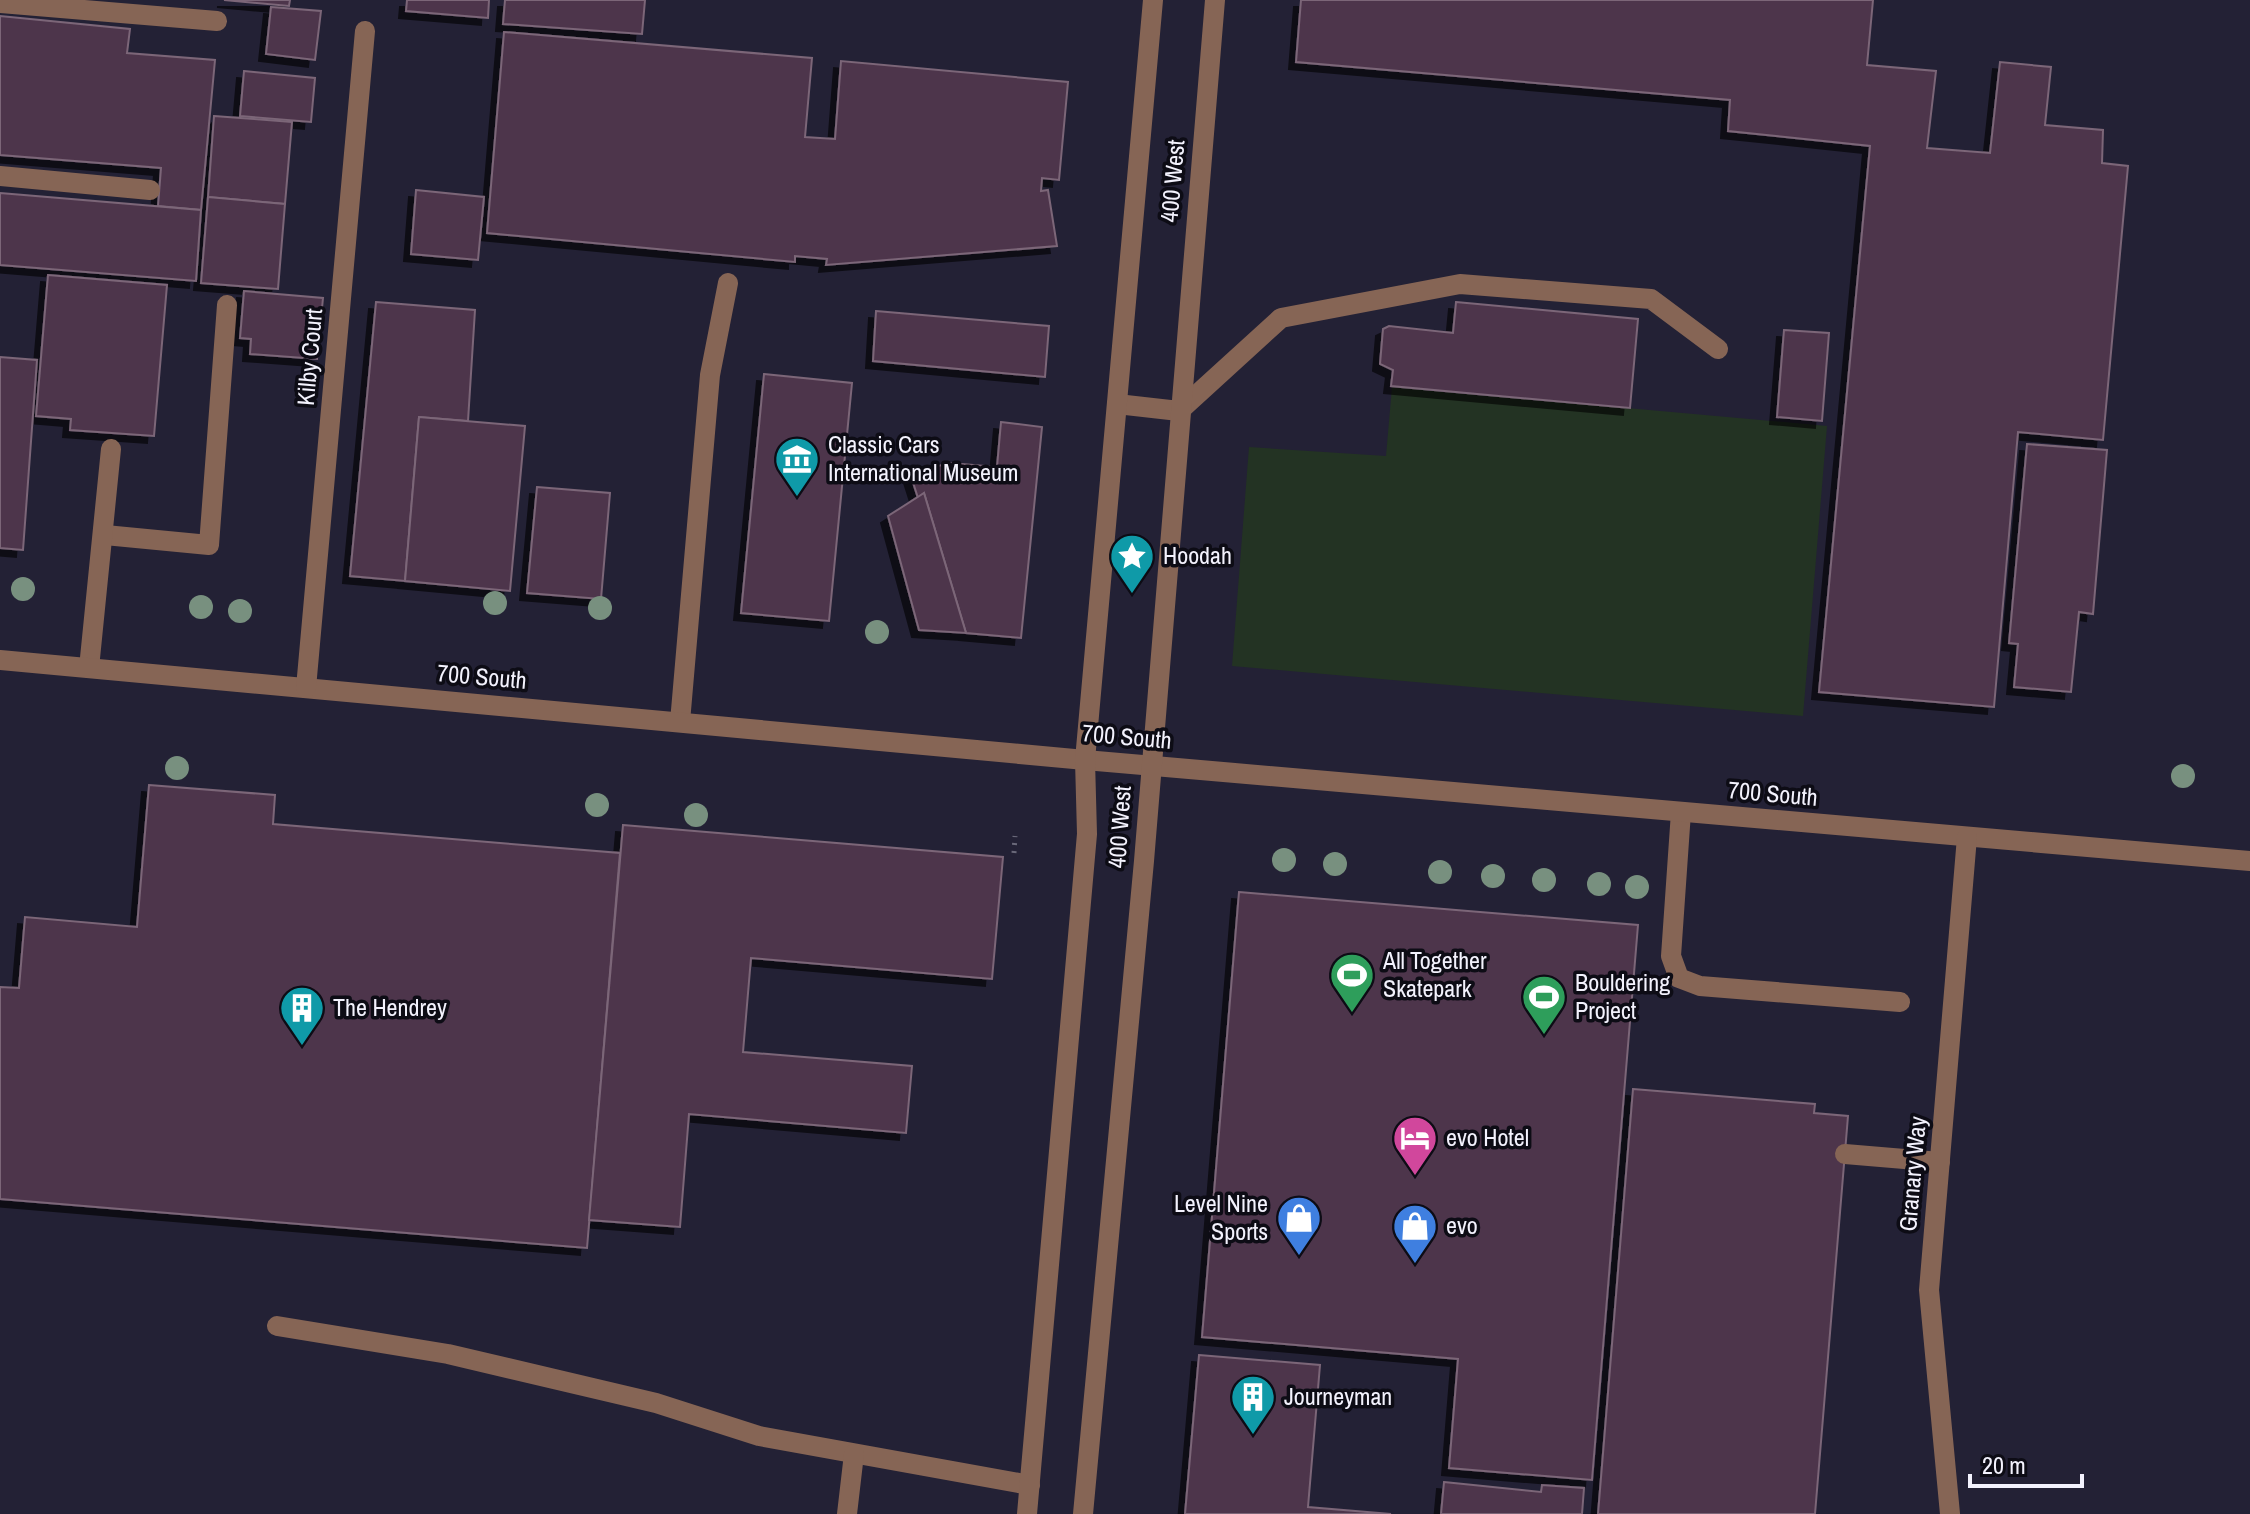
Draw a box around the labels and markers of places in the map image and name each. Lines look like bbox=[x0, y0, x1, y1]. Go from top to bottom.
place label: Classic Cars International Museum bbox=[828, 428, 1018, 488]
museum icon: Classic Cars International Museum bbox=[773, 435, 821, 498]
place icon: Hoodah bbox=[1108, 532, 1156, 595]
place label: Hoodah bbox=[1163, 539, 1232, 571]
place label: All Together Skatepark bbox=[1382, 944, 1487, 1004]
sports icon: All Together Skatepark bbox=[1328, 951, 1376, 1014]
place label: Bouldering Project bbox=[1575, 966, 1670, 1026]
sports icon: Bouldering Project bbox=[1520, 973, 1568, 1036]
building icon: The Hendrey bbox=[278, 984, 326, 1047]
place label: The Hendrey bbox=[333, 991, 447, 1023]
hotel icon: evo Hotel bbox=[1391, 1114, 1439, 1177]
place label: evo Hotel bbox=[1446, 1121, 1529, 1153]
place label: Level Nine Sports bbox=[1174, 1187, 1268, 1247]
shop icon: Level Nine Sports bbox=[1275, 1194, 1323, 1257]
shop icon: evo bbox=[1391, 1202, 1439, 1265]
place label: evo bbox=[1446, 1209, 1478, 1241]
building icon: Journeyman bbox=[1229, 1373, 1277, 1436]
place label: Journeyman bbox=[1284, 1380, 1392, 1412]

